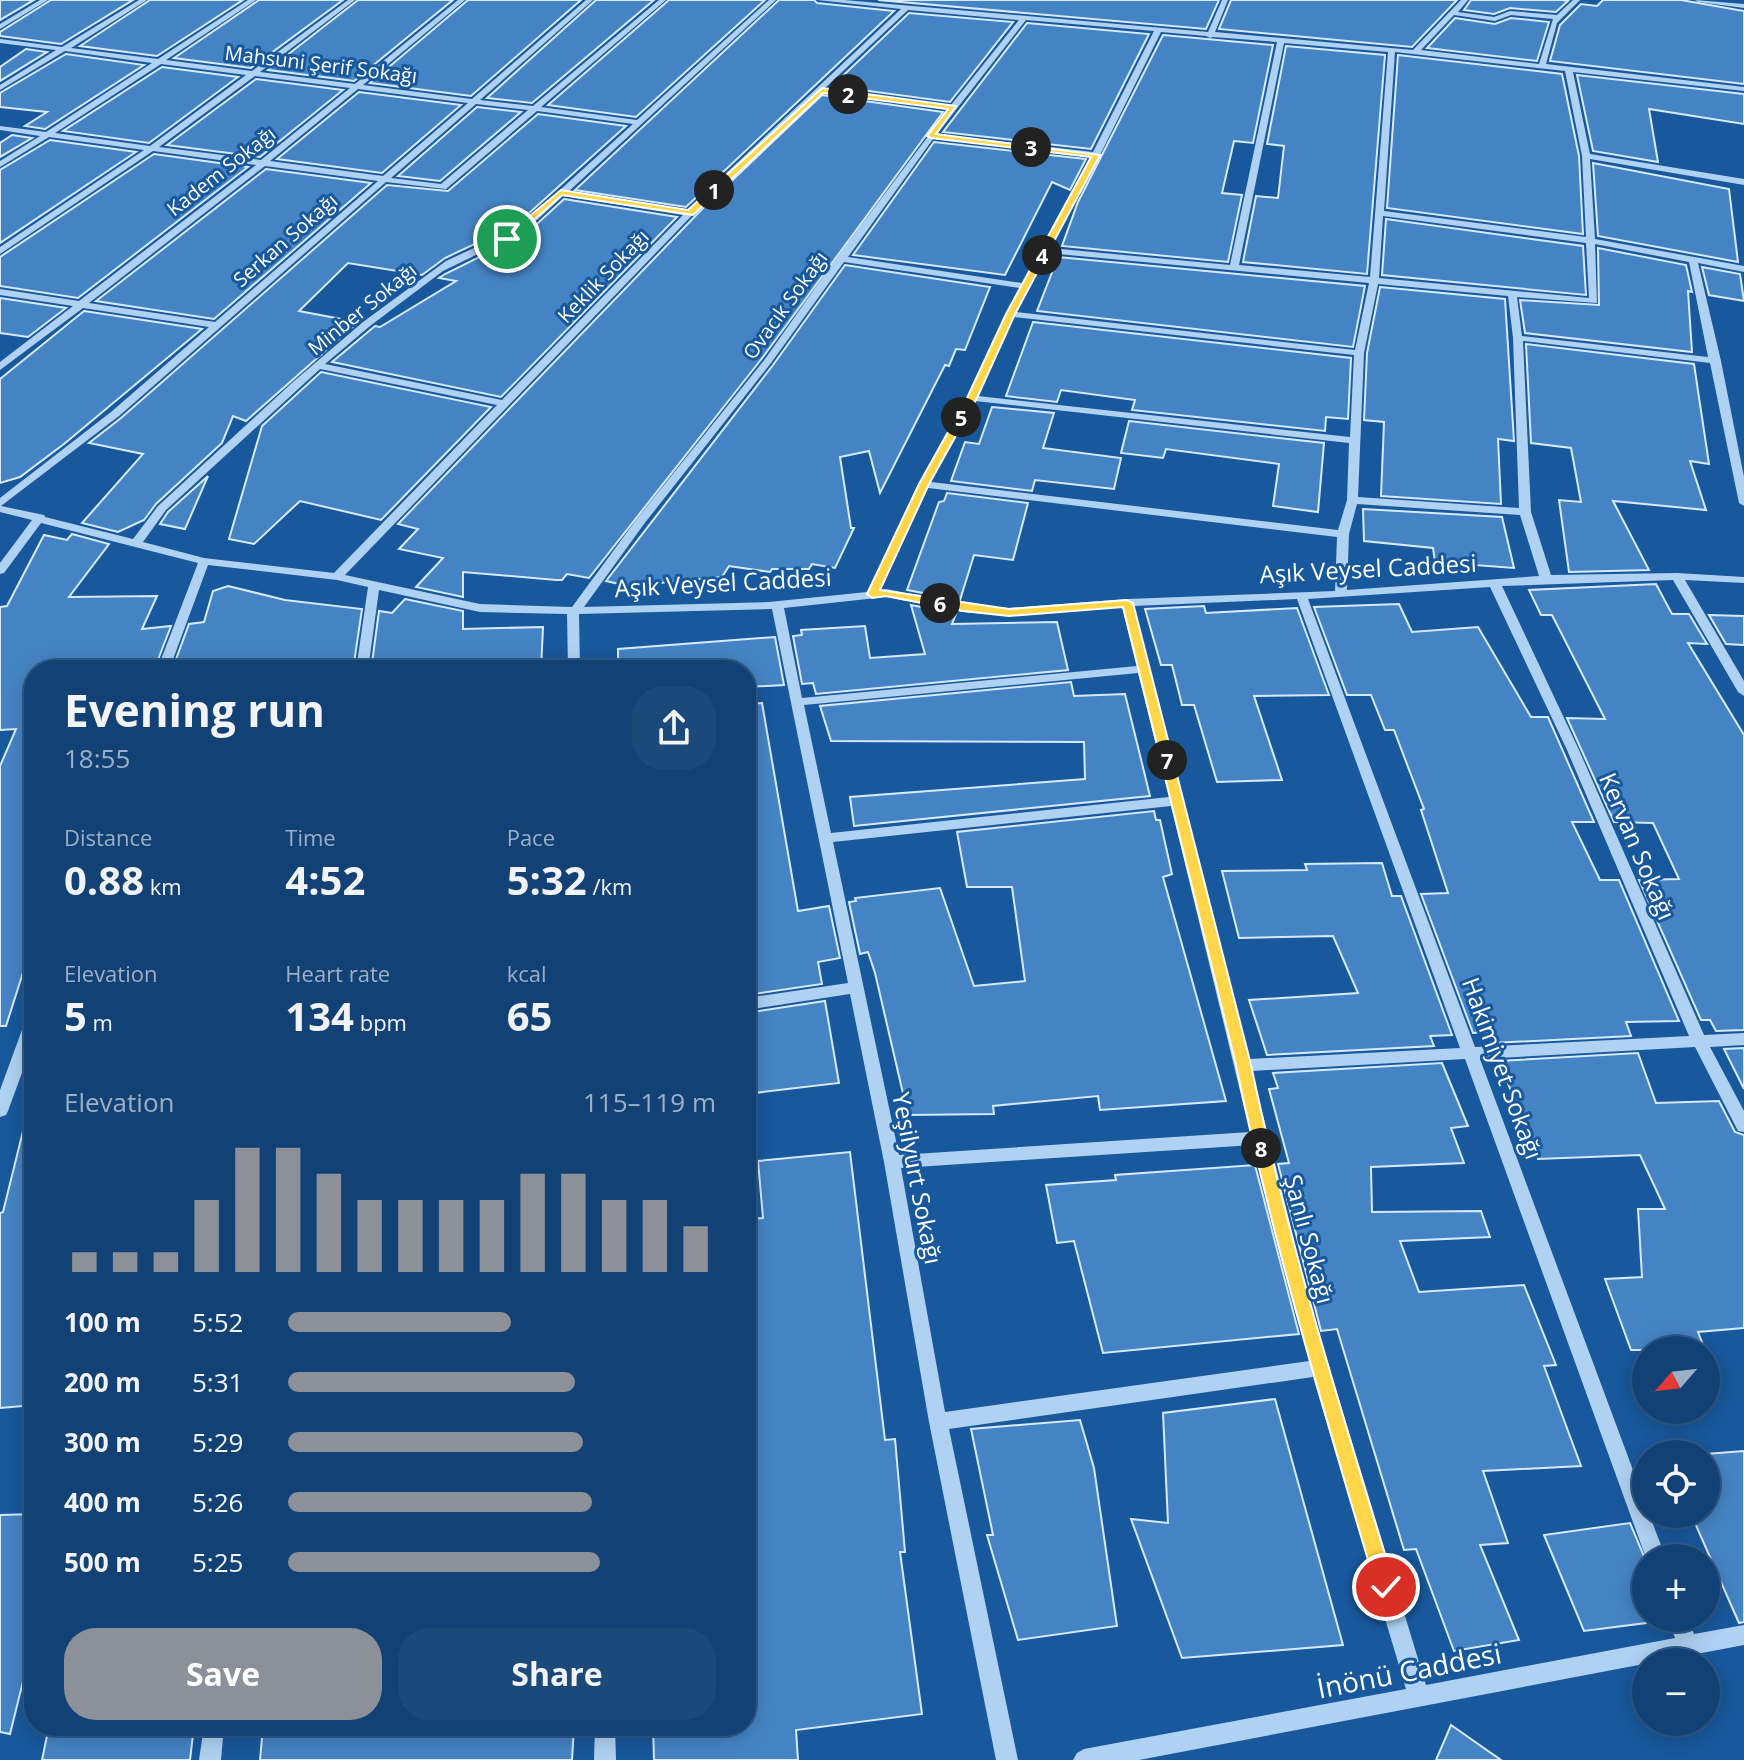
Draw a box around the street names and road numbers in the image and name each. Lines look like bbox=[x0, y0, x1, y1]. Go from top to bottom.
street label: Mahsuni Şerif Sokağı bbox=[223, 39, 419, 89]
street label: Kadem Sokağı bbox=[161, 120, 281, 222]
street label: Serkan Sokağı bbox=[227, 187, 343, 293]
street label: Keklik Sokağı bbox=[552, 223, 654, 329]
street label: Ovacık Sokağı bbox=[737, 245, 833, 365]
street label: Minber Sokağı bbox=[302, 257, 422, 361]
street label: Aşık Veysel Caddesi bbox=[1259, 546, 1477, 590]
street label: Aşık Veysel Caddesi bbox=[614, 560, 832, 604]
street label: Kervan Sokağı bbox=[1592, 767, 1684, 925]
street label: Hakimiyet Sokağı bbox=[1455, 973, 1551, 1163]
street label: Yeşilyurt Sokağı bbox=[885, 1089, 951, 1267]
street label: Şanlı Sokağı bbox=[1277, 1171, 1343, 1307]
street label: İnönü Caddesi bbox=[1314, 1634, 1504, 1706]

